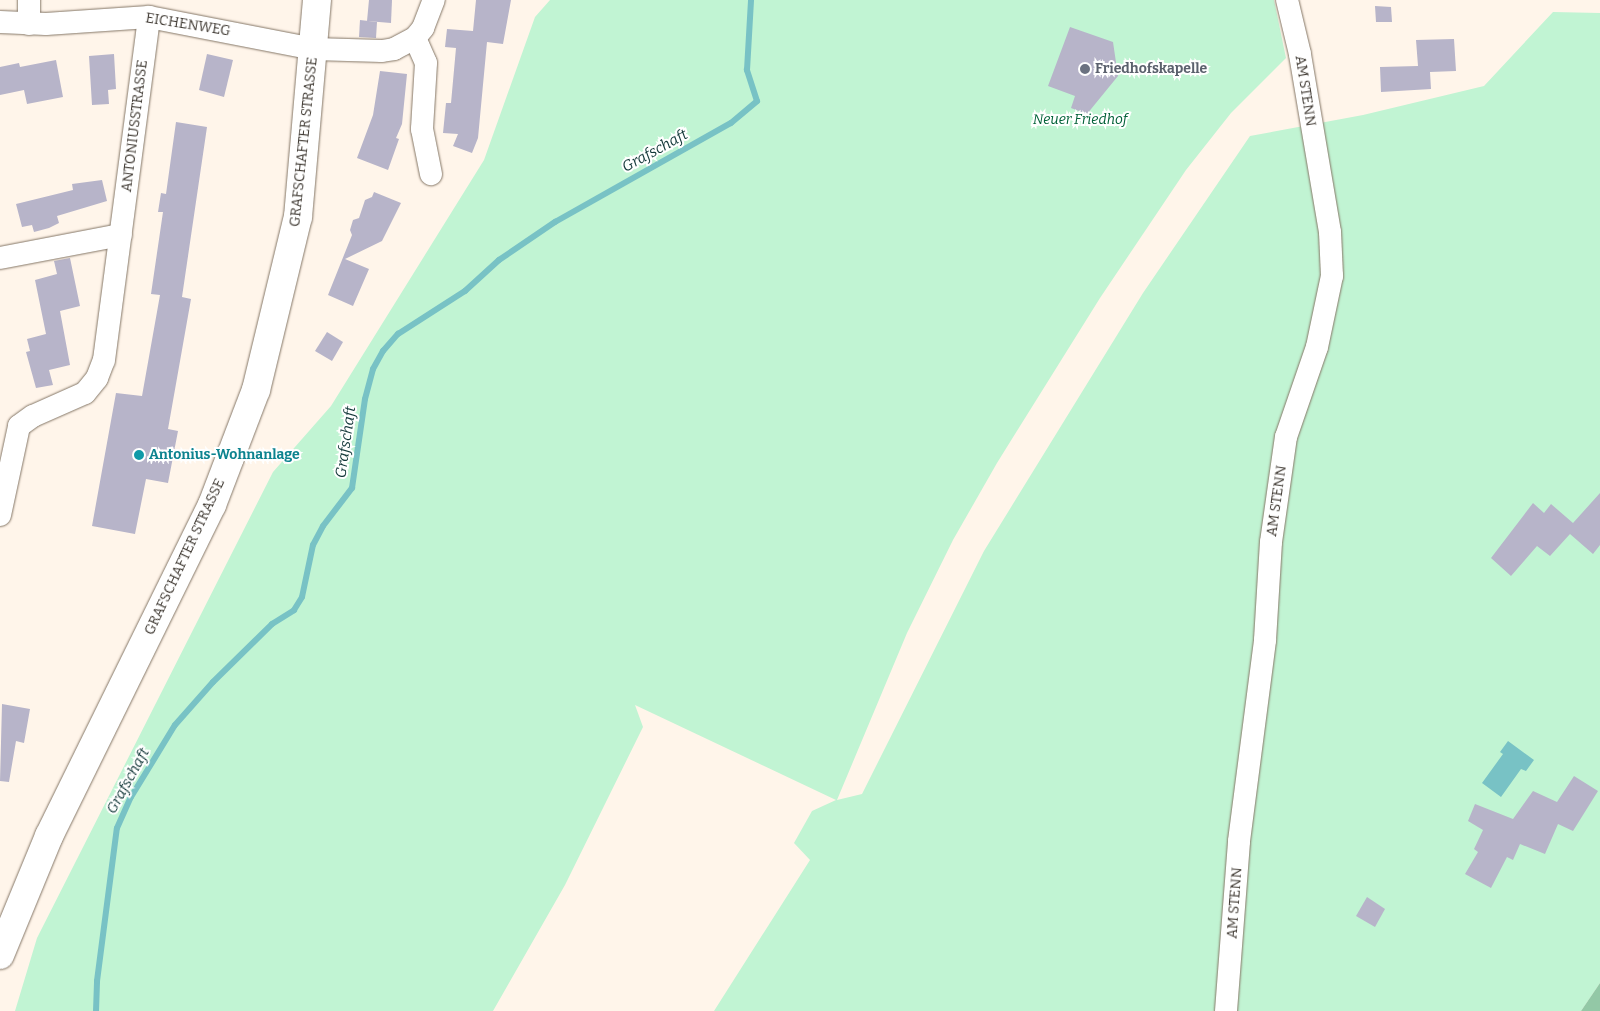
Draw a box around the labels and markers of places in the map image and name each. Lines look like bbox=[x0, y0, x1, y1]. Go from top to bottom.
place label: Friedhofskapelle bbox=[1095, 61, 1207, 77]
marker: Friedhofskapelle bbox=[1079, 63, 1091, 75]
place label: Antonius-Wohnanlage bbox=[149, 447, 300, 463]
marker: Antonius-Wohnanlage bbox=[133, 449, 145, 461]

